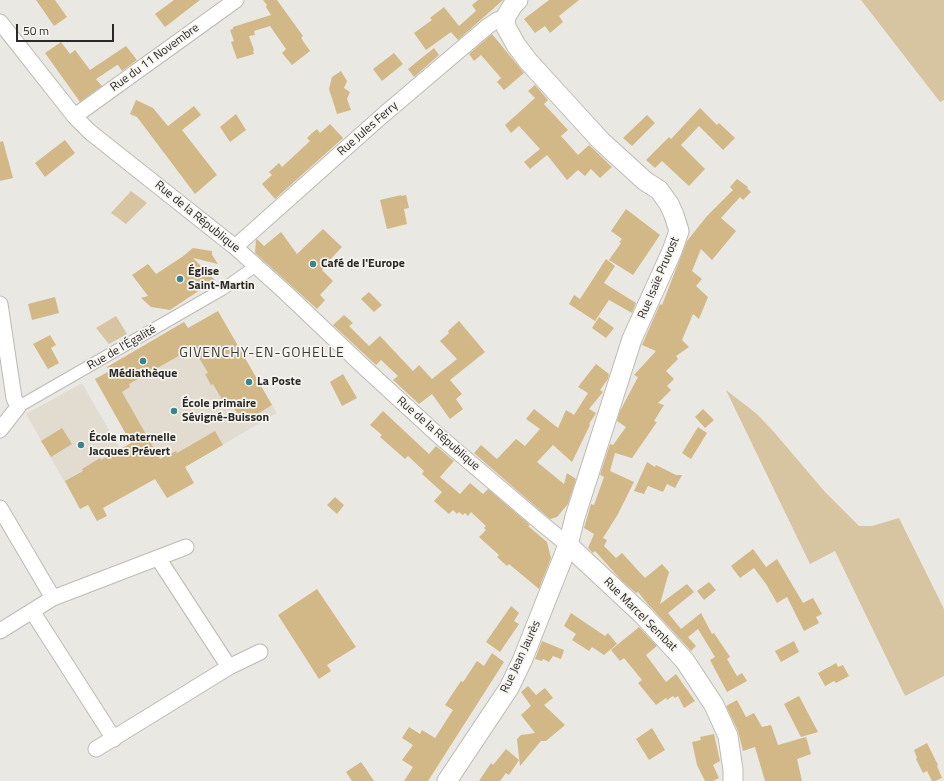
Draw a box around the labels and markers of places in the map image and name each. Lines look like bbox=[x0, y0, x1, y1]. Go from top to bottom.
place label: Café de l'Europe bbox=[321, 257, 405, 271]
marker: Café de l'Europe bbox=[308, 259, 318, 269]
place label: Église Saint-Martin bbox=[188, 265, 255, 293]
marker: Église Saint-Martin bbox=[175, 274, 185, 284]
marker: Médiathèque bbox=[138, 356, 148, 366]
place label: Médiathèque bbox=[109, 367, 177, 381]
place label: La Poste bbox=[257, 375, 301, 389]
marker: La Poste bbox=[244, 377, 254, 387]
place label: École primaire Sévigné-Buisson bbox=[182, 397, 269, 425]
marker: École primaire Sévigné-Buisson bbox=[169, 406, 179, 416]
place label: École maternelle Jacques Prévert bbox=[89, 431, 176, 459]
marker: École maternelle Jacques Prévert bbox=[76, 440, 86, 450]

